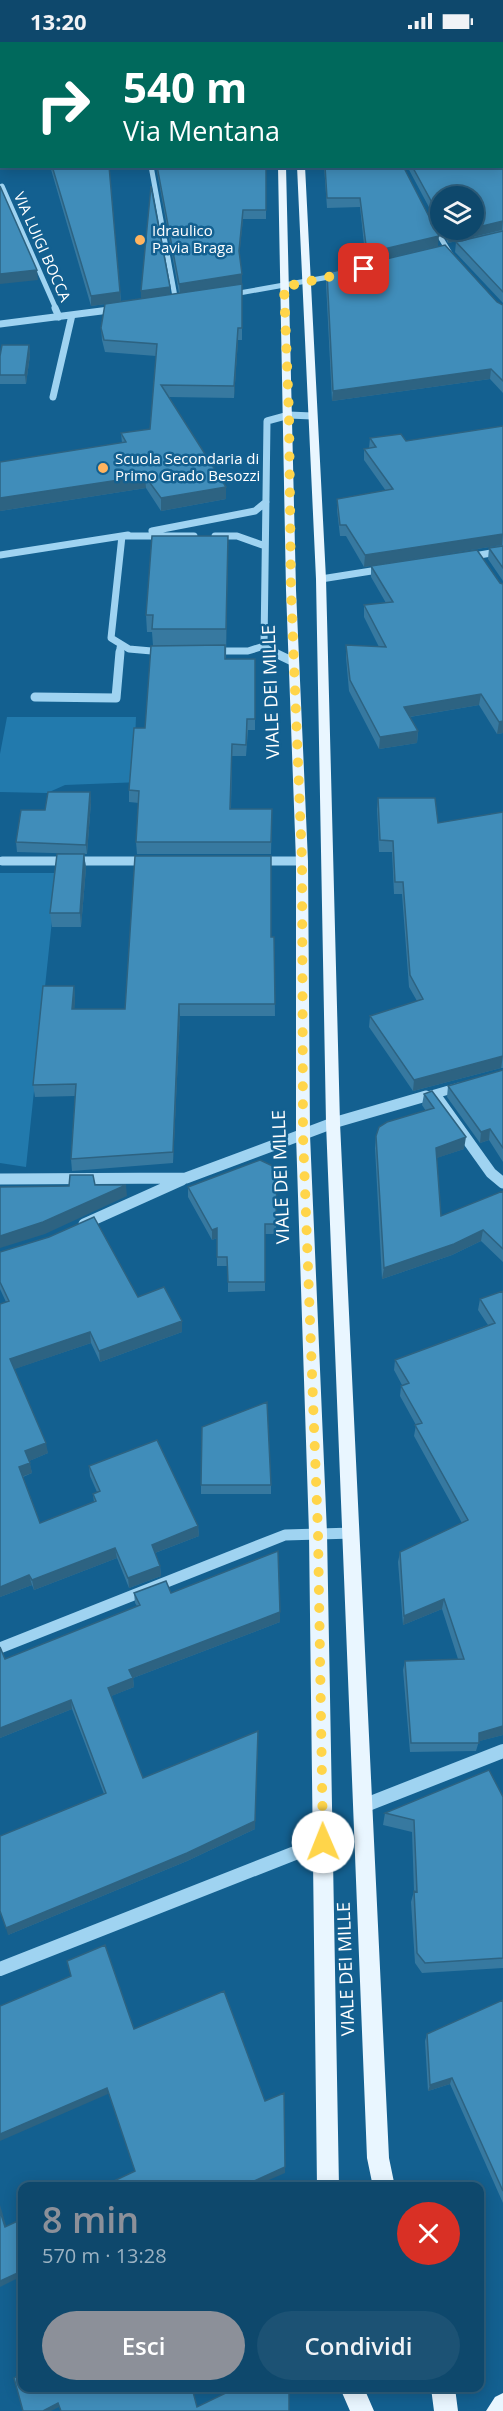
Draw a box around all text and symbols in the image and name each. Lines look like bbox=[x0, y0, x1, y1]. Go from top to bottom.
text: 13:20 bbox=[30, 6, 87, 36]
text: 540 m bbox=[123, 58, 247, 115]
icon: right bbox=[24, 66, 102, 144]
text: Via Mentana bbox=[123, 112, 280, 149]
map controls bbox=[430, 186, 484, 240]
button: layers bbox=[430, 186, 484, 240]
street label: VIA LUIGI BOCCA bbox=[10, 189, 76, 305]
place label: Idraulico Pavia Braga bbox=[152, 220, 234, 257]
marker: Idraulico Pavia Braga bbox=[133, 233, 147, 247]
pin bbox=[338, 243, 389, 294]
icon: arrive bbox=[347, 252, 380, 285]
place label: Scuola Secondaria di Primo Grado Besozzi bbox=[115, 448, 260, 485]
marker: Scuola Secondaria di Primo Grado Besozzi bbox=[96, 461, 110, 475]
street label: VIALE DEI MILLE bbox=[256, 625, 284, 759]
street label: VIALE DEI MILLE bbox=[266, 1110, 294, 1244]
position arrow bbox=[291, 1810, 355, 1874]
street label: VIALE DEI MILLE bbox=[331, 1902, 359, 2036]
text: 8 min bbox=[42, 2195, 139, 2244]
button: close bbox=[397, 2202, 460, 2265]
text: 570 m · 13:28 bbox=[42, 2242, 167, 2269]
button: Esci bbox=[42, 2311, 245, 2380]
button: Condividi bbox=[257, 2311, 460, 2380]

